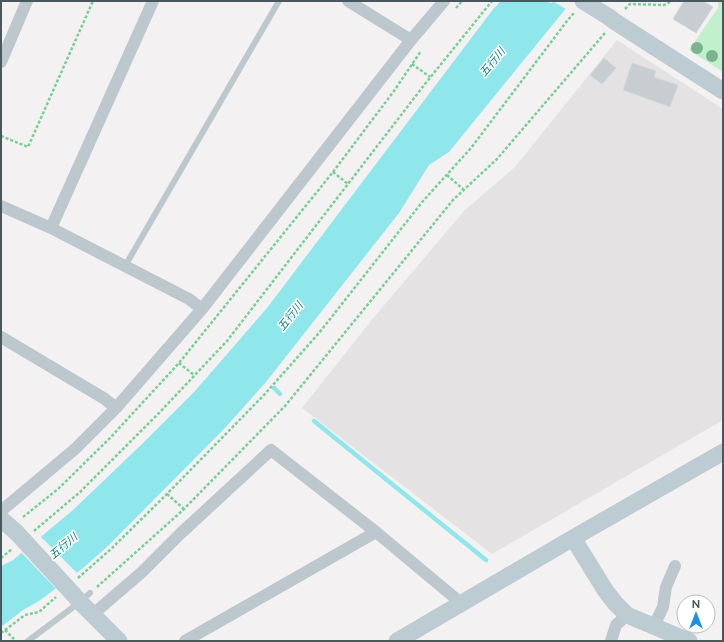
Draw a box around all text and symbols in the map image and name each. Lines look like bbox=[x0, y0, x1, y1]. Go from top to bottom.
water label: 五行川 bbox=[477, 45, 509, 79]
water label: 五行川 bbox=[275, 299, 306, 333]
water label: 五行川 bbox=[47, 530, 81, 562]
north arrow bbox=[676, 594, 716, 634]
text: N bbox=[692, 598, 700, 611]

